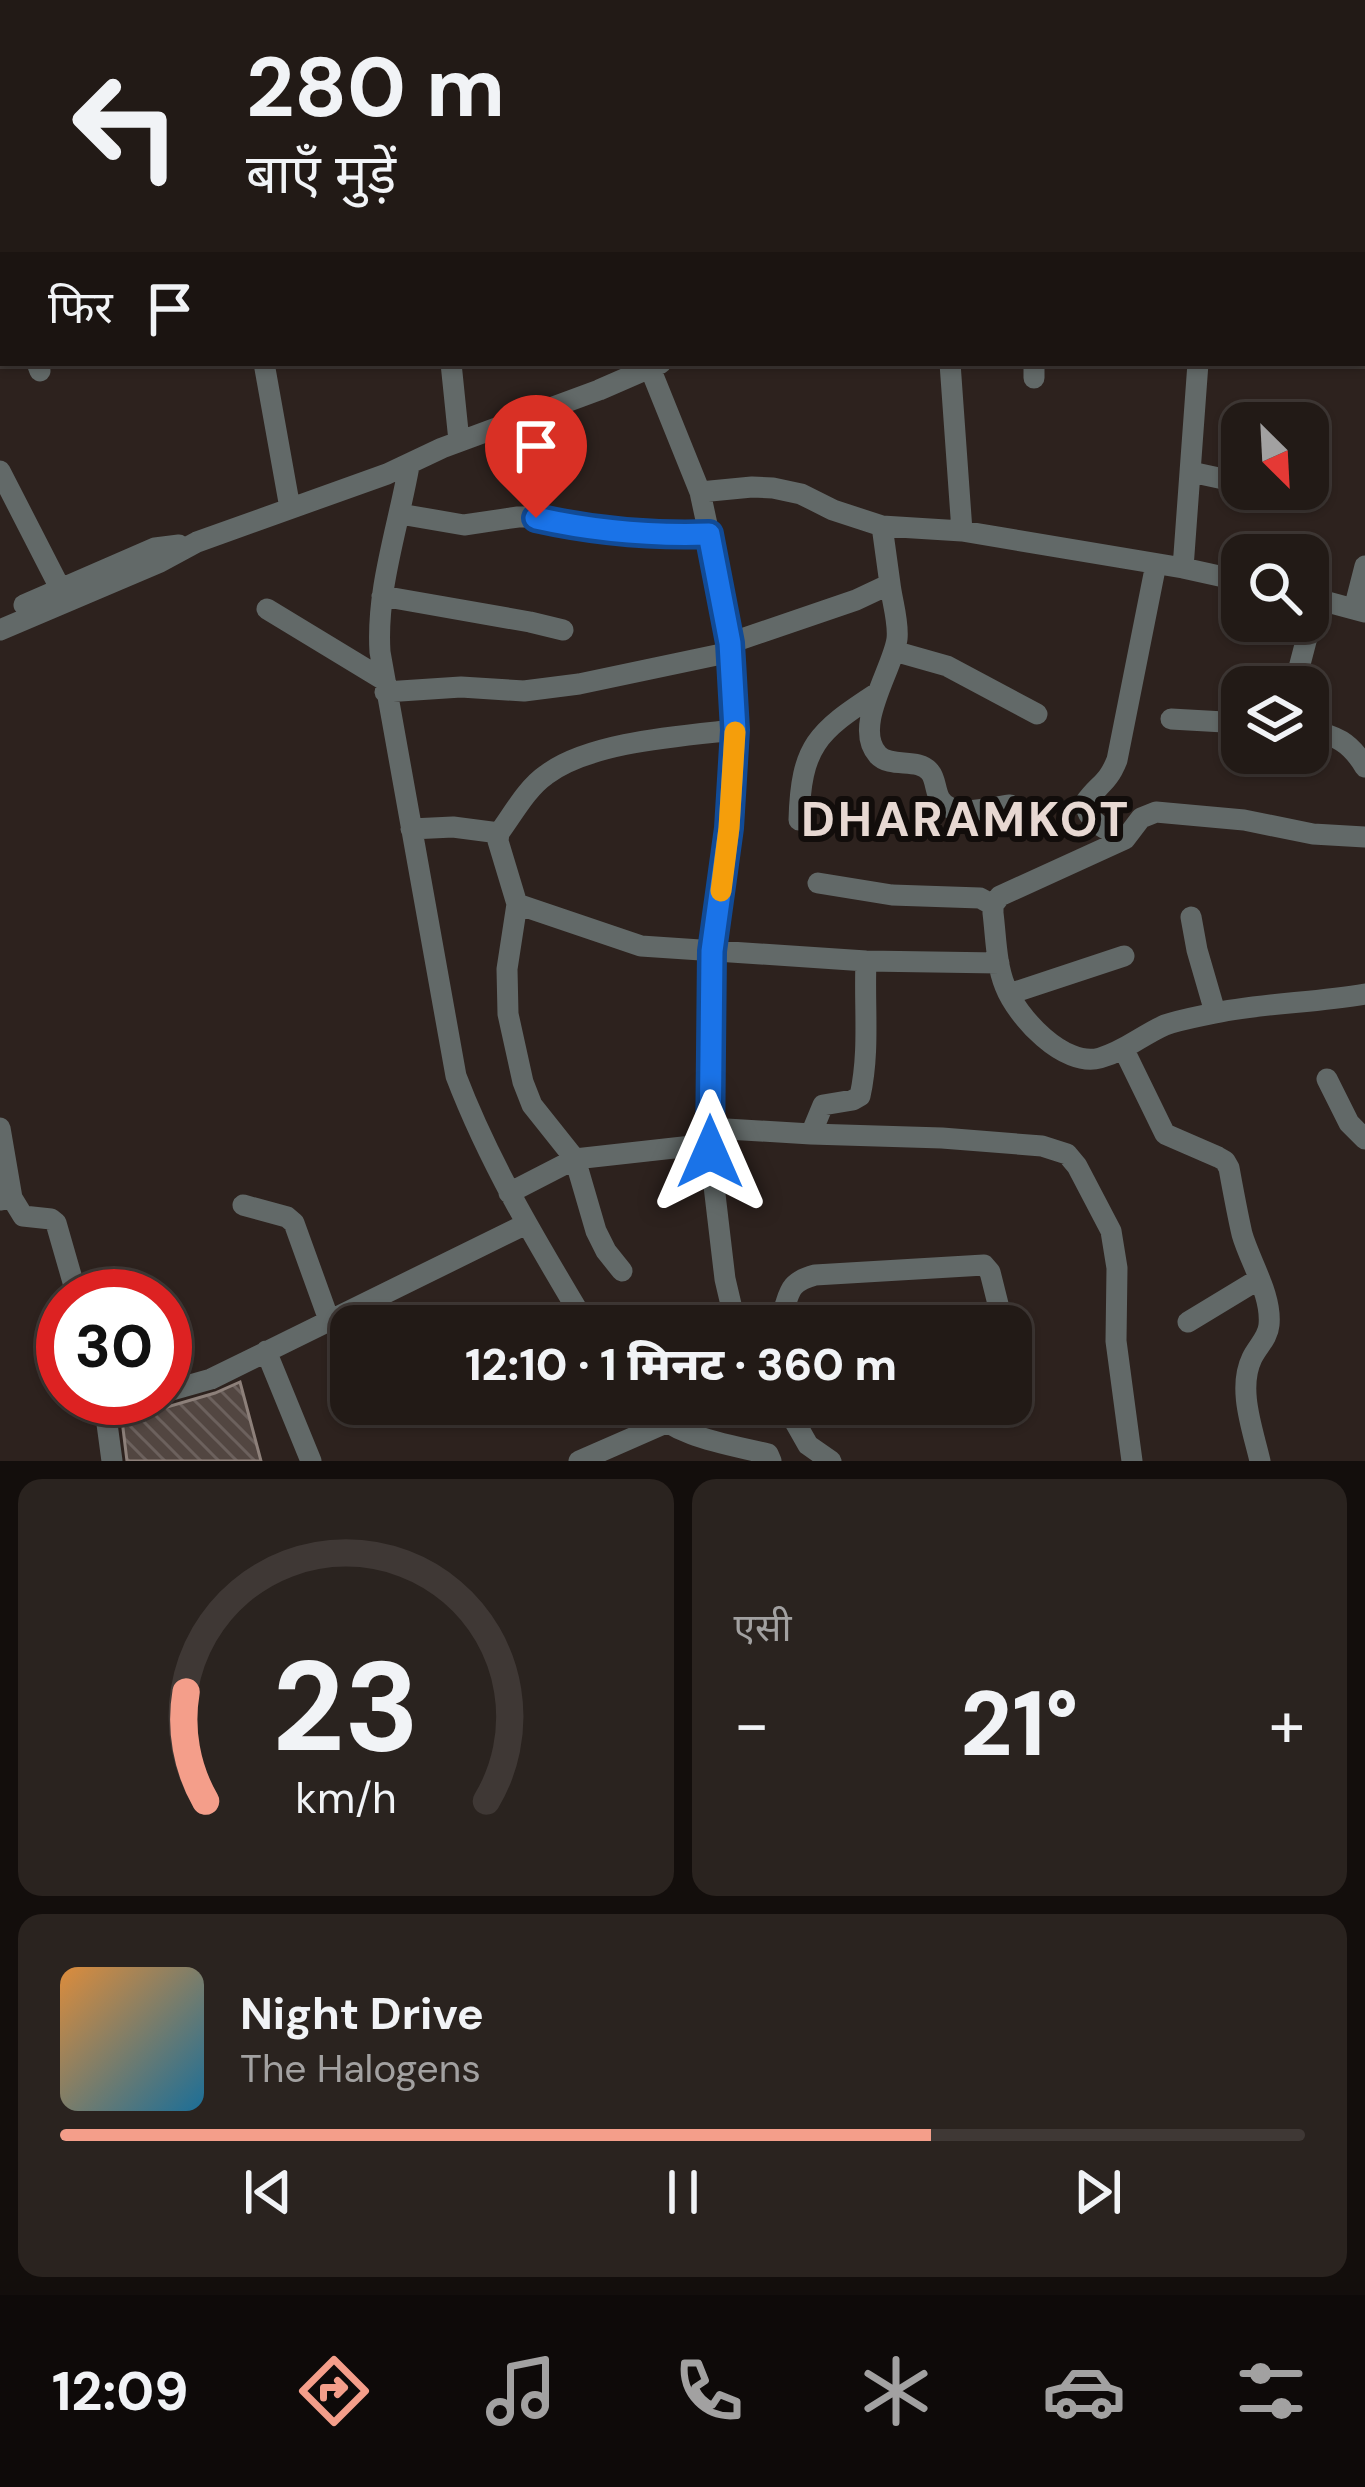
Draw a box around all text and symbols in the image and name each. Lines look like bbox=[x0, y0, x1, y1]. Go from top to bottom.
text: 280 m bbox=[246, 33, 505, 142]
icon: left bbox=[48, 48, 204, 204]
text: बाएँ मुड़ें bbox=[246, 139, 396, 210]
icon: arrive bbox=[137, 276, 203, 342]
text: फिर bbox=[48, 278, 113, 337]
pin bbox=[485, 395, 587, 518]
north arrow bbox=[1221, 402, 1329, 510]
map controls bbox=[1221, 402, 1329, 774]
icon: arrive bbox=[503, 413, 569, 479]
button: search bbox=[1221, 534, 1329, 642]
button: layers bbox=[1221, 666, 1329, 774]
district label: DHARAMKOT bbox=[801, 788, 1131, 851]
position arrow bbox=[647, 1089, 773, 1215]
speed limit sign: 30 bbox=[36, 1269, 192, 1425]
text: 12:10 · 1 मिनट · 360 m bbox=[465, 1335, 897, 1394]
text: एसी bbox=[734, 1602, 792, 1653]
text: 23 bbox=[272, 1626, 419, 1789]
text: 21° bbox=[960, 1666, 1078, 1783]
text: − bbox=[734, 1682, 770, 1767]
text: + bbox=[1269, 1682, 1305, 1767]
text: km/h bbox=[295, 1769, 396, 1825]
text: Night Drive bbox=[240, 1984, 484, 2043]
text: The Halogens bbox=[240, 2043, 481, 2094]
icon: previous bbox=[235, 2159, 301, 2225]
icon: pause bbox=[650, 2159, 716, 2225]
icon: next bbox=[1065, 2159, 1131, 2225]
icon: directions bbox=[292, 2349, 376, 2433]
icon: music bbox=[479, 2349, 563, 2433]
icon: phone bbox=[667, 2349, 751, 2433]
icon: climate bbox=[854, 2349, 938, 2433]
icon: car bbox=[1042, 2349, 1126, 2433]
icon: filters bbox=[1229, 2349, 1313, 2433]
text: 12:09 bbox=[52, 2356, 189, 2427]

